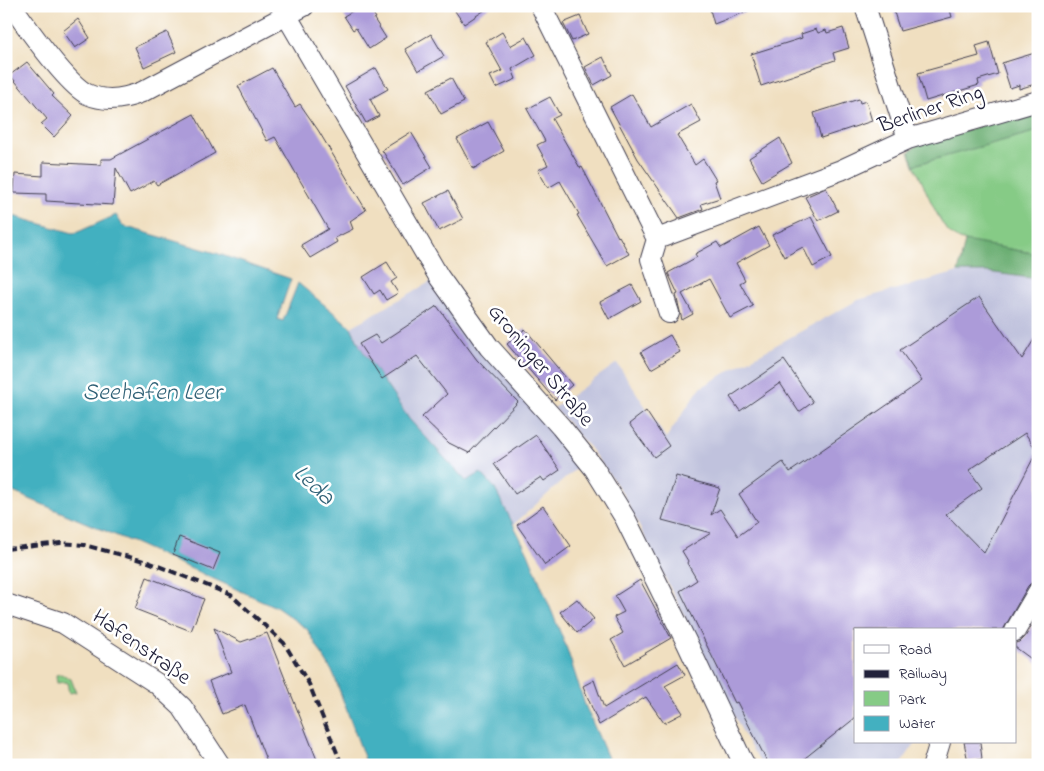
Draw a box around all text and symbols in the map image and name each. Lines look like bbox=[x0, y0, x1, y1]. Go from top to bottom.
street label: Berliner Ring bbox=[873, 77, 988, 144]
street label: Groninger Straße bbox=[478, 298, 601, 435]
water label: Seehafen Leer bbox=[83, 376, 224, 411]
water label: Leda bbox=[284, 457, 343, 515]
street label: Hafenstraße bbox=[85, 602, 197, 694]
legend bbox=[854, 628, 1016, 744]
text: Road bbox=[899, 639, 932, 661]
text: Railway bbox=[899, 663, 947, 686]
text: Park bbox=[899, 689, 927, 711]
text: Water bbox=[899, 713, 935, 735]

